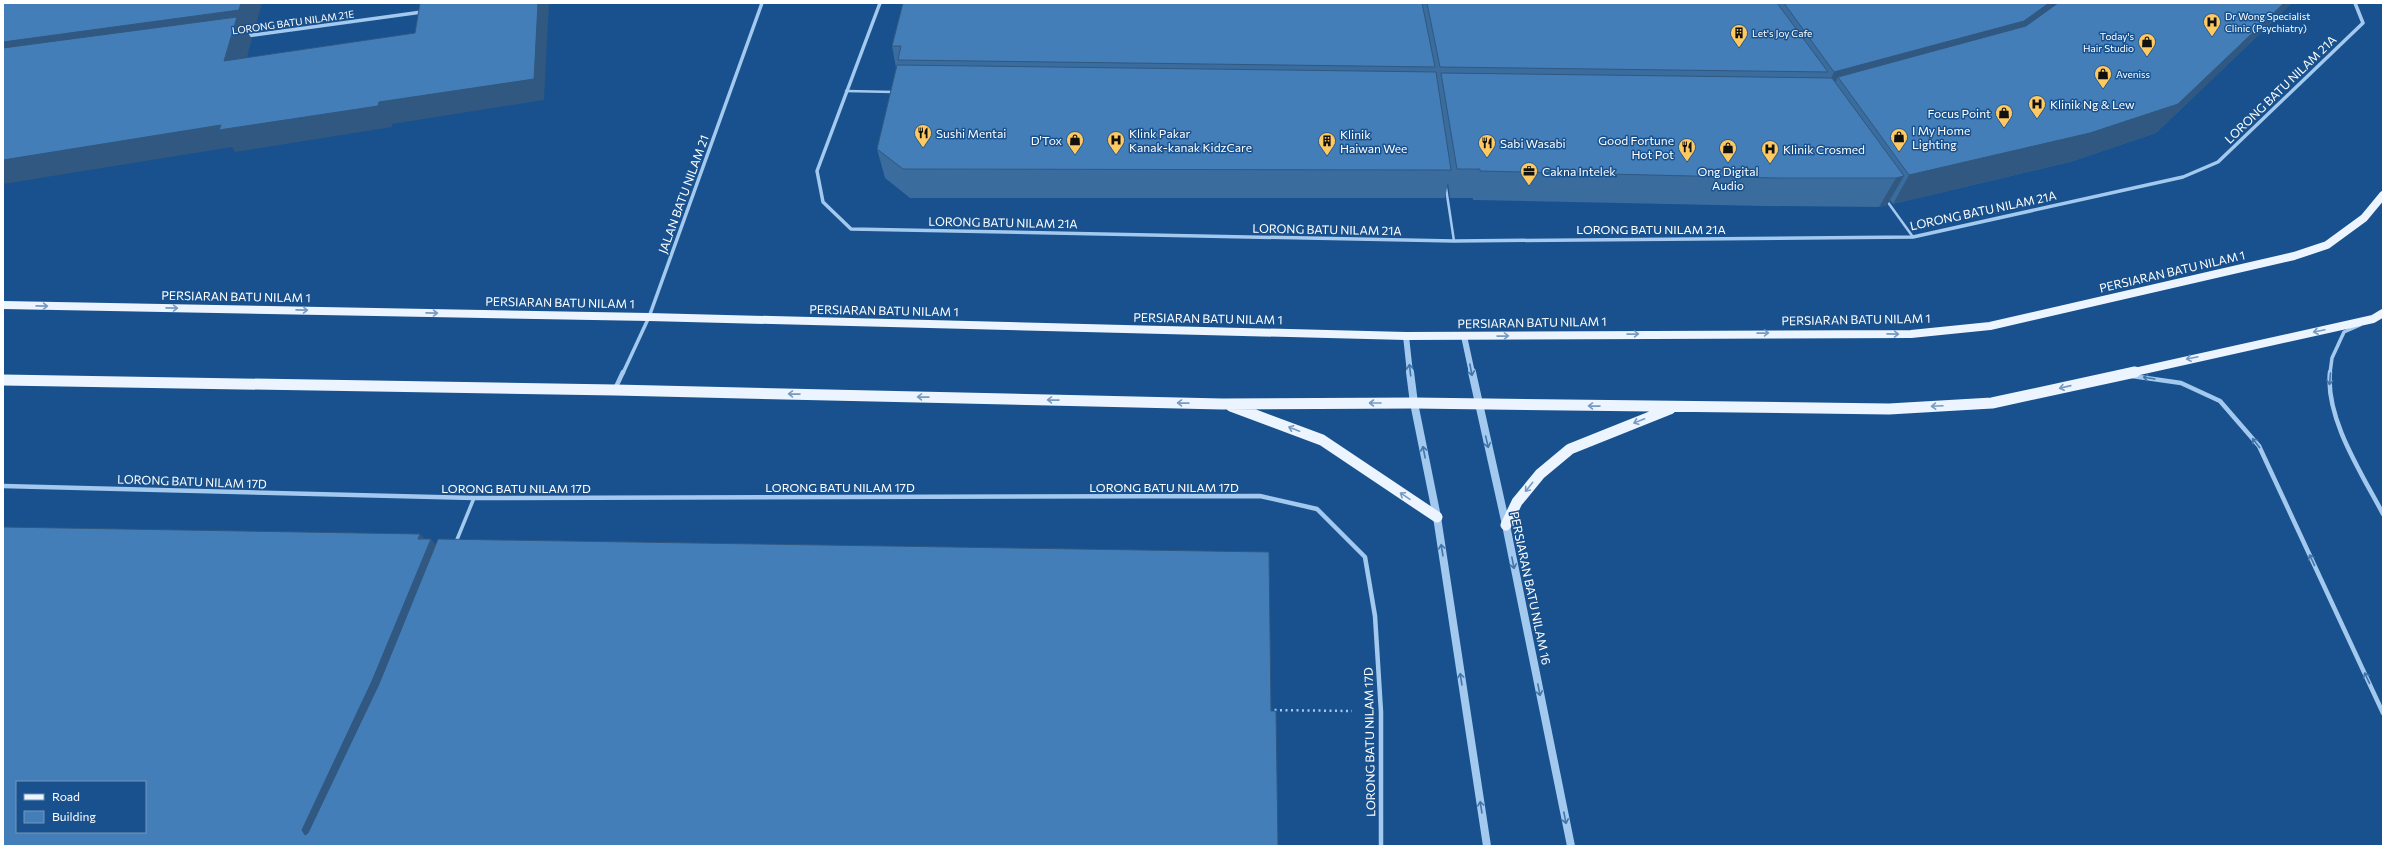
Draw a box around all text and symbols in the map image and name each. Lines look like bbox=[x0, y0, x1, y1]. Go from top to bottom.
street label: LORONG BATU NILAM 21E bbox=[231, 7, 355, 37]
place label: Dr Wong Specialist Clinic (Psychiatry) bbox=[2225, 10, 2310, 34]
hospital icon: Dr Wong Specialist Clinic (Psychiatry) bbox=[2202, 12, 2222, 37]
building icon: Let's Joy Cafe bbox=[1729, 23, 1749, 48]
place label: Let's Joy Cafe bbox=[1752, 27, 1812, 39]
place label: Today's Hair Studio bbox=[2083, 30, 2134, 54]
shop icon: Today's Hair Studio bbox=[2137, 32, 2157, 57]
street label: LORONG BATU NILAM 21A bbox=[2221, 32, 2339, 146]
shop icon: Aveniss bbox=[2093, 64, 2113, 89]
place label: Aveniss bbox=[2116, 68, 2151, 80]
hospital icon: Klinik Ng & Lew bbox=[2027, 94, 2047, 119]
place label: Klinik Ng & Lew bbox=[2050, 97, 2135, 111]
shop icon: Focus Point bbox=[1994, 103, 2014, 128]
place label: Focus Point bbox=[1927, 106, 1991, 120]
restaurant icon: Sushi Mentai bbox=[913, 123, 933, 148]
place label: I My Home Lighting bbox=[1912, 123, 1970, 151]
place label: Sushi Mentai bbox=[936, 126, 1006, 140]
place label: Klink Pakar Kanak-kanak KidzCare bbox=[1129, 126, 1252, 154]
place label: Klinik Haiwan Wee bbox=[1340, 127, 1407, 155]
shop icon: I My Home Lighting bbox=[1889, 127, 1909, 152]
shop icon: D'Tox bbox=[1065, 130, 1085, 155]
hospital icon: Klink Pakar Kanak-kanak KidzCare bbox=[1106, 130, 1126, 155]
building icon: Klinik Haiwan Wee bbox=[1317, 131, 1337, 156]
street label: JALAN BATU NILAM 21 bbox=[655, 133, 712, 256]
place label: D'Tox bbox=[1031, 133, 1063, 147]
restaurant icon: Sabi Wasabi bbox=[1477, 133, 1497, 158]
place label: Good Fortune Hot Pot bbox=[1598, 133, 1674, 161]
place label: Sabi Wasabi bbox=[1500, 136, 1566, 150]
restaurant icon: Good Fortune Hot Pot bbox=[1677, 137, 1697, 162]
shop icon: Ong Digital Audio bbox=[1718, 138, 1738, 163]
hospital icon: Klinik Crosmed bbox=[1760, 139, 1780, 164]
place label: Klinik Crosmed bbox=[1783, 142, 1865, 156]
office icon: Cakna Intelek bbox=[1519, 161, 1539, 186]
place label: Cakna Intelek bbox=[1542, 164, 1616, 178]
place label: Ong Digital Audio bbox=[1697, 164, 1759, 192]
street label: LORONG BATU NILAM 21A bbox=[1908, 188, 2058, 232]
street label: LORONG BATU NILAM 21A bbox=[928, 214, 1078, 230]
street label: LORONG BATU NILAM 21A bbox=[1252, 221, 1402, 237]
street label: LORONG BATU NILAM 21A bbox=[1576, 222, 1726, 236]
street label: PERSIARAN BATU NILAM 1 bbox=[2098, 247, 2246, 295]
street label: PERSIARAN BATU NILAM 1 bbox=[161, 288, 311, 304]
street label: PERSIARAN BATU NILAM 1 bbox=[485, 294, 635, 310]
one-way arrow bbox=[35, 302, 48, 309]
street label: PERSIARAN BATU NILAM 1 bbox=[809, 302, 959, 318]
one-way arrow bbox=[165, 304, 178, 312]
one-way arrow bbox=[295, 307, 308, 314]
one-way arrow bbox=[425, 309, 438, 317]
street label: PERSIARAN BATU NILAM 1 bbox=[1133, 310, 1283, 326]
street label: PERSIARAN BATU NILAM 1 bbox=[1781, 311, 1931, 327]
street label: PERSIARAN BATU NILAM 1 bbox=[1457, 314, 1607, 330]
one-way arrow bbox=[2313, 328, 2326, 336]
one-way arrow bbox=[1756, 329, 1769, 337]
one-way arrow bbox=[1886, 330, 1899, 338]
one-way arrow bbox=[1626, 331, 1639, 338]
one-way arrow bbox=[1496, 332, 1509, 340]
one-way arrow bbox=[2186, 355, 2199, 363]
one-way arrow bbox=[1468, 363, 1476, 376]
one-way arrow bbox=[1406, 364, 1414, 377]
one-way arrow bbox=[2326, 372, 2333, 385]
one-way arrow bbox=[2143, 374, 2156, 382]
one-way arrow bbox=[2059, 384, 2072, 391]
one-way arrow bbox=[788, 390, 801, 398]
one-way arrow bbox=[917, 393, 930, 401]
one-way arrow bbox=[1047, 396, 1060, 404]
one-way arrow bbox=[1177, 399, 1190, 407]
one-way arrow bbox=[1369, 399, 1382, 407]
one-way arrow bbox=[1588, 402, 1601, 410]
one-way arrow bbox=[1931, 402, 1944, 409]
one-way arrow bbox=[1633, 418, 1645, 426]
one-way arrow bbox=[1288, 424, 1300, 432]
one-way arrow bbox=[1483, 435, 1491, 448]
one-way arrow bbox=[2251, 437, 2260, 448]
one-way arrow bbox=[1420, 446, 1428, 459]
street label: LORONG BATU NILAM 17D bbox=[117, 471, 267, 491]
street label: LORONG BATU NILAM 17D bbox=[765, 480, 915, 494]
street label: LORONG BATU NILAM 17D bbox=[1089, 480, 1239, 494]
street label: LORONG BATU NILAM 17D bbox=[441, 481, 591, 495]
one-way arrow bbox=[1525, 481, 1534, 492]
one-way arrow bbox=[1399, 492, 1410, 500]
street label: PERSIARAN BATU NILAM 16 bbox=[1508, 510, 1554, 666]
one-way arrow bbox=[1438, 544, 1446, 557]
one-way arrow bbox=[2308, 554, 2315, 566]
one-way arrow bbox=[1510, 556, 1518, 569]
street label: LORONG BATU NILAM 17D bbox=[1361, 667, 1377, 817]
one-way arrow bbox=[2363, 672, 2370, 684]
one-way arrow bbox=[1457, 673, 1465, 686]
one-way arrow bbox=[1536, 684, 1544, 697]
legend bbox=[16, 781, 146, 833]
text: Road bbox=[52, 789, 80, 803]
one-way arrow bbox=[1477, 801, 1485, 814]
text: Building bbox=[52, 809, 96, 823]
one-way arrow bbox=[1561, 811, 1569, 824]

